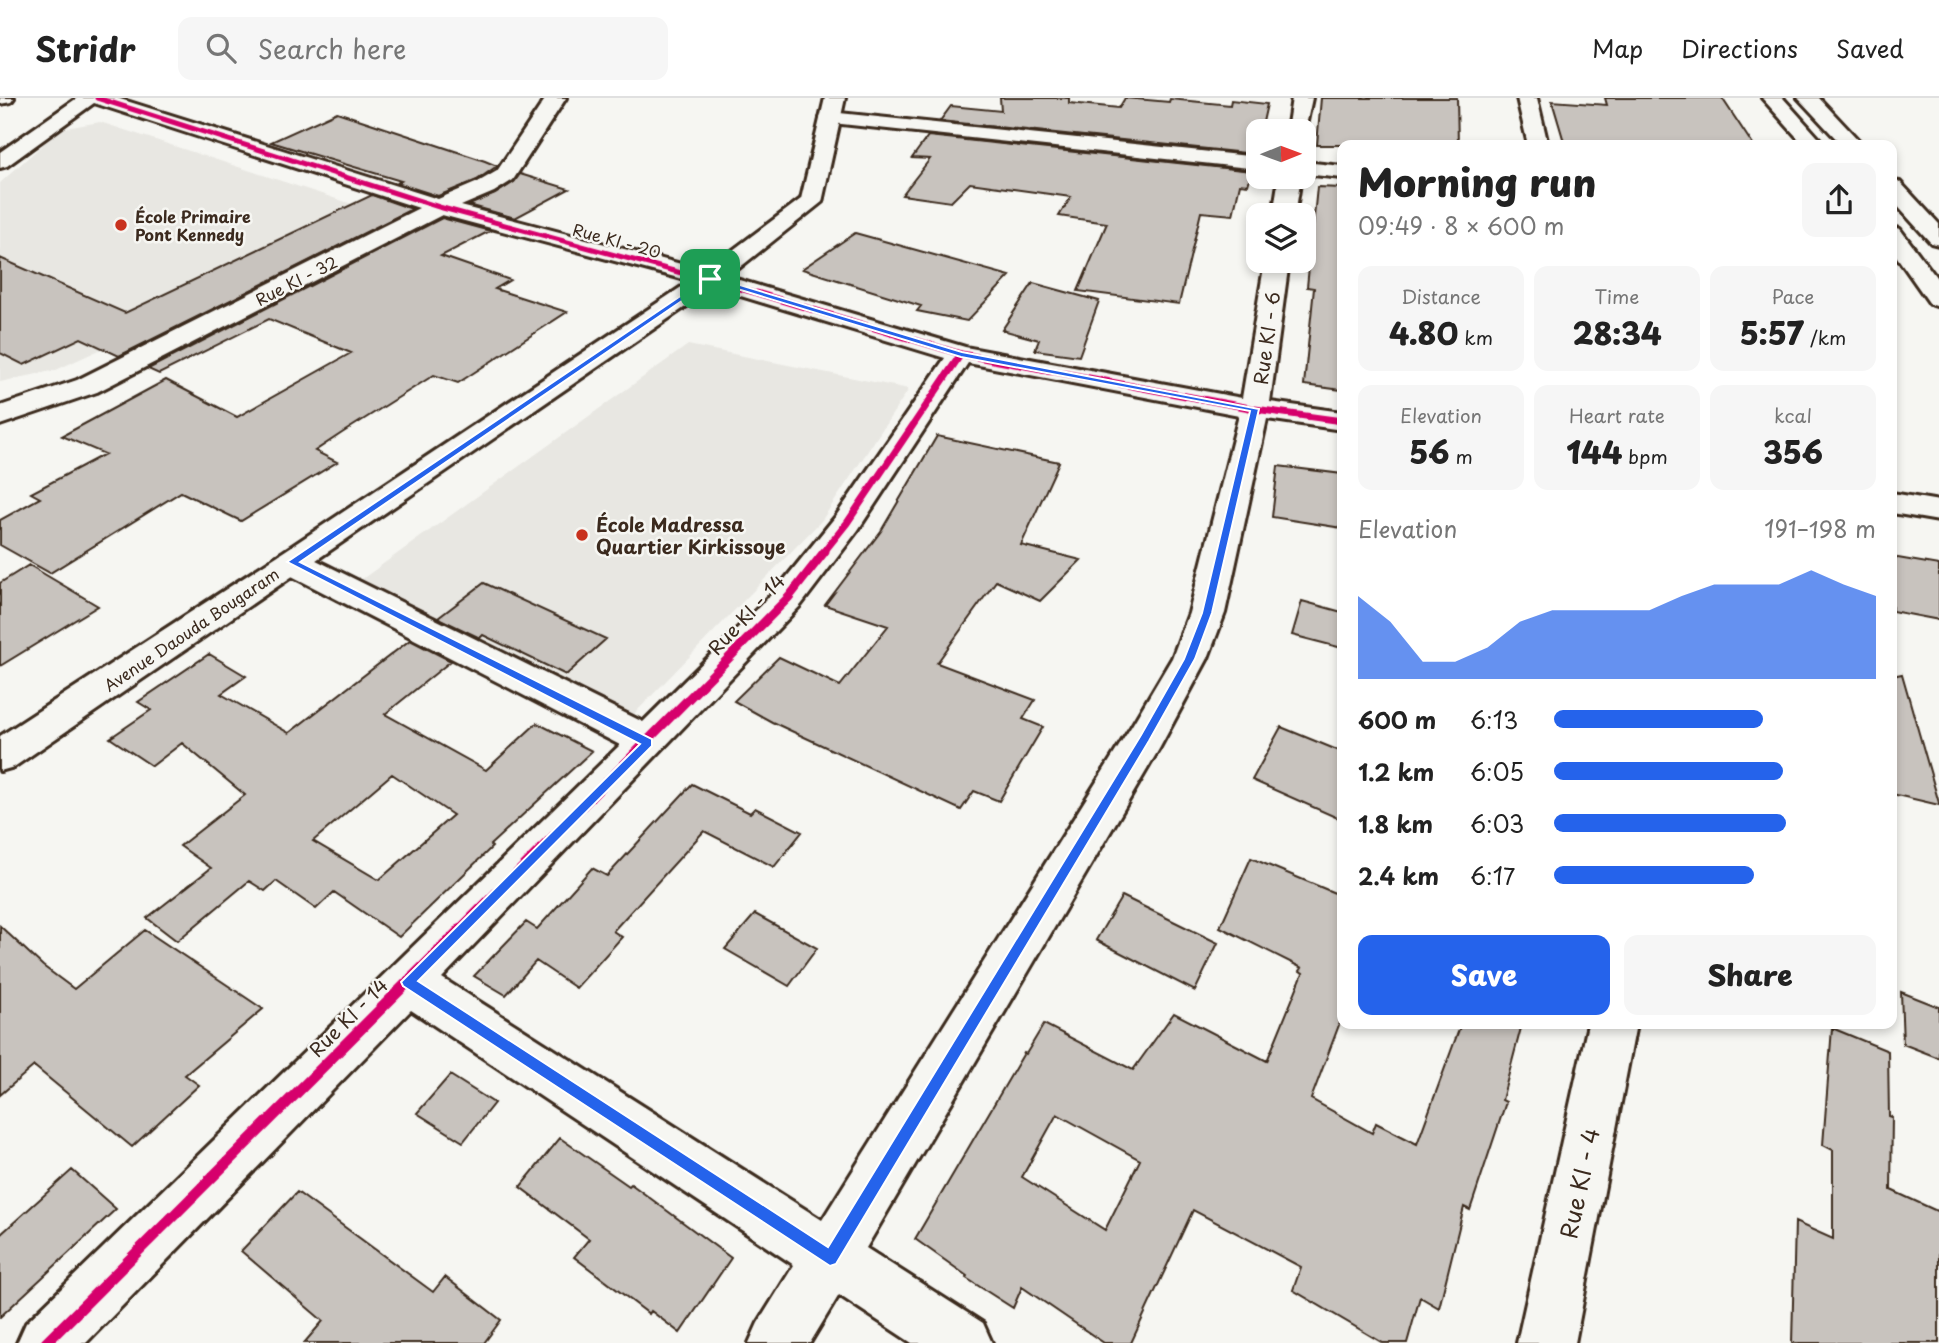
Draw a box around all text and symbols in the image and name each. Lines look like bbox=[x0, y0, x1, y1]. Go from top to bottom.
search box bbox=[178, 17, 668, 80]
text: Stridr bbox=[35, 23, 136, 73]
icon: search bbox=[202, 29, 240, 67]
text: Search here bbox=[258, 29, 406, 68]
text: Map bbox=[1592, 30, 1643, 66]
text: Directions bbox=[1681, 30, 1798, 66]
text: Saved bbox=[1836, 30, 1904, 66]
north arrow bbox=[1246, 119, 1316, 189]
map controls bbox=[1246, 119, 1316, 273]
text: Morning run bbox=[1358, 153, 1596, 210]
button: share bbox=[1802, 163, 1876, 237]
button: layers bbox=[1246, 203, 1316, 273]
place label: École Primaire Pont Kennedy bbox=[135, 204, 251, 246]
text: 09:49 · 8 × 600 m bbox=[1358, 208, 1564, 243]
marker: École Primaire Pont Kennedy bbox=[113, 217, 129, 233]
street label: Rue KI - 20 bbox=[570, 217, 664, 263]
street label: Rue KI - 32 bbox=[251, 249, 341, 311]
pin bbox=[680, 249, 740, 309]
icon: arrive bbox=[691, 260, 729, 298]
text: Distance bbox=[1401, 282, 1481, 310]
text: Time bbox=[1595, 282, 1639, 310]
text: Pace bbox=[1772, 282, 1814, 310]
street label: Rue KI - 6 bbox=[1246, 290, 1286, 386]
text: 4.80 bbox=[1389, 310, 1458, 355]
text: 28:34 bbox=[1572, 310, 1662, 355]
text: 5:57 bbox=[1740, 310, 1804, 355]
text: km bbox=[1458, 323, 1493, 351]
text: /km bbox=[1804, 323, 1846, 351]
text: Elevation bbox=[1400, 401, 1482, 429]
text: Heart rate bbox=[1569, 401, 1665, 429]
text: kcal bbox=[1774, 401, 1812, 429]
text: 56 bbox=[1409, 429, 1449, 474]
text: 144 bbox=[1566, 429, 1622, 474]
text: 356 bbox=[1763, 429, 1823, 474]
text: m bbox=[1449, 442, 1473, 470]
text: bpm bbox=[1622, 442, 1668, 470]
place label: École Madressa Quartier Kirkissoye bbox=[596, 510, 786, 560]
text: Elevation bbox=[1358, 511, 1457, 546]
text: 191–198 m bbox=[1764, 511, 1876, 546]
marker: École Madressa Quartier Kirkissoye bbox=[574, 527, 590, 543]
street label: Avenue Daouda Bougaram bbox=[99, 561, 283, 697]
street label: Rue KI - 14 bbox=[701, 567, 791, 661]
text: 600 m bbox=[1358, 702, 1436, 737]
text: 6:13 bbox=[1470, 702, 1518, 737]
text: 1.2 km bbox=[1358, 754, 1434, 789]
text: 6:05 bbox=[1470, 754, 1524, 789]
text: 1.8 km bbox=[1358, 806, 1433, 841]
text: 6:03 bbox=[1470, 806, 1524, 841]
text: 2.4 km bbox=[1358, 858, 1439, 893]
text: 6:17 bbox=[1470, 858, 1515, 893]
button: Save bbox=[1358, 935, 1610, 1015]
button: Share bbox=[1624, 935, 1876, 1015]
street label: Rue KI - 14 bbox=[302, 971, 394, 1063]
street label: Rue KI - 4 bbox=[1550, 1124, 1608, 1242]

